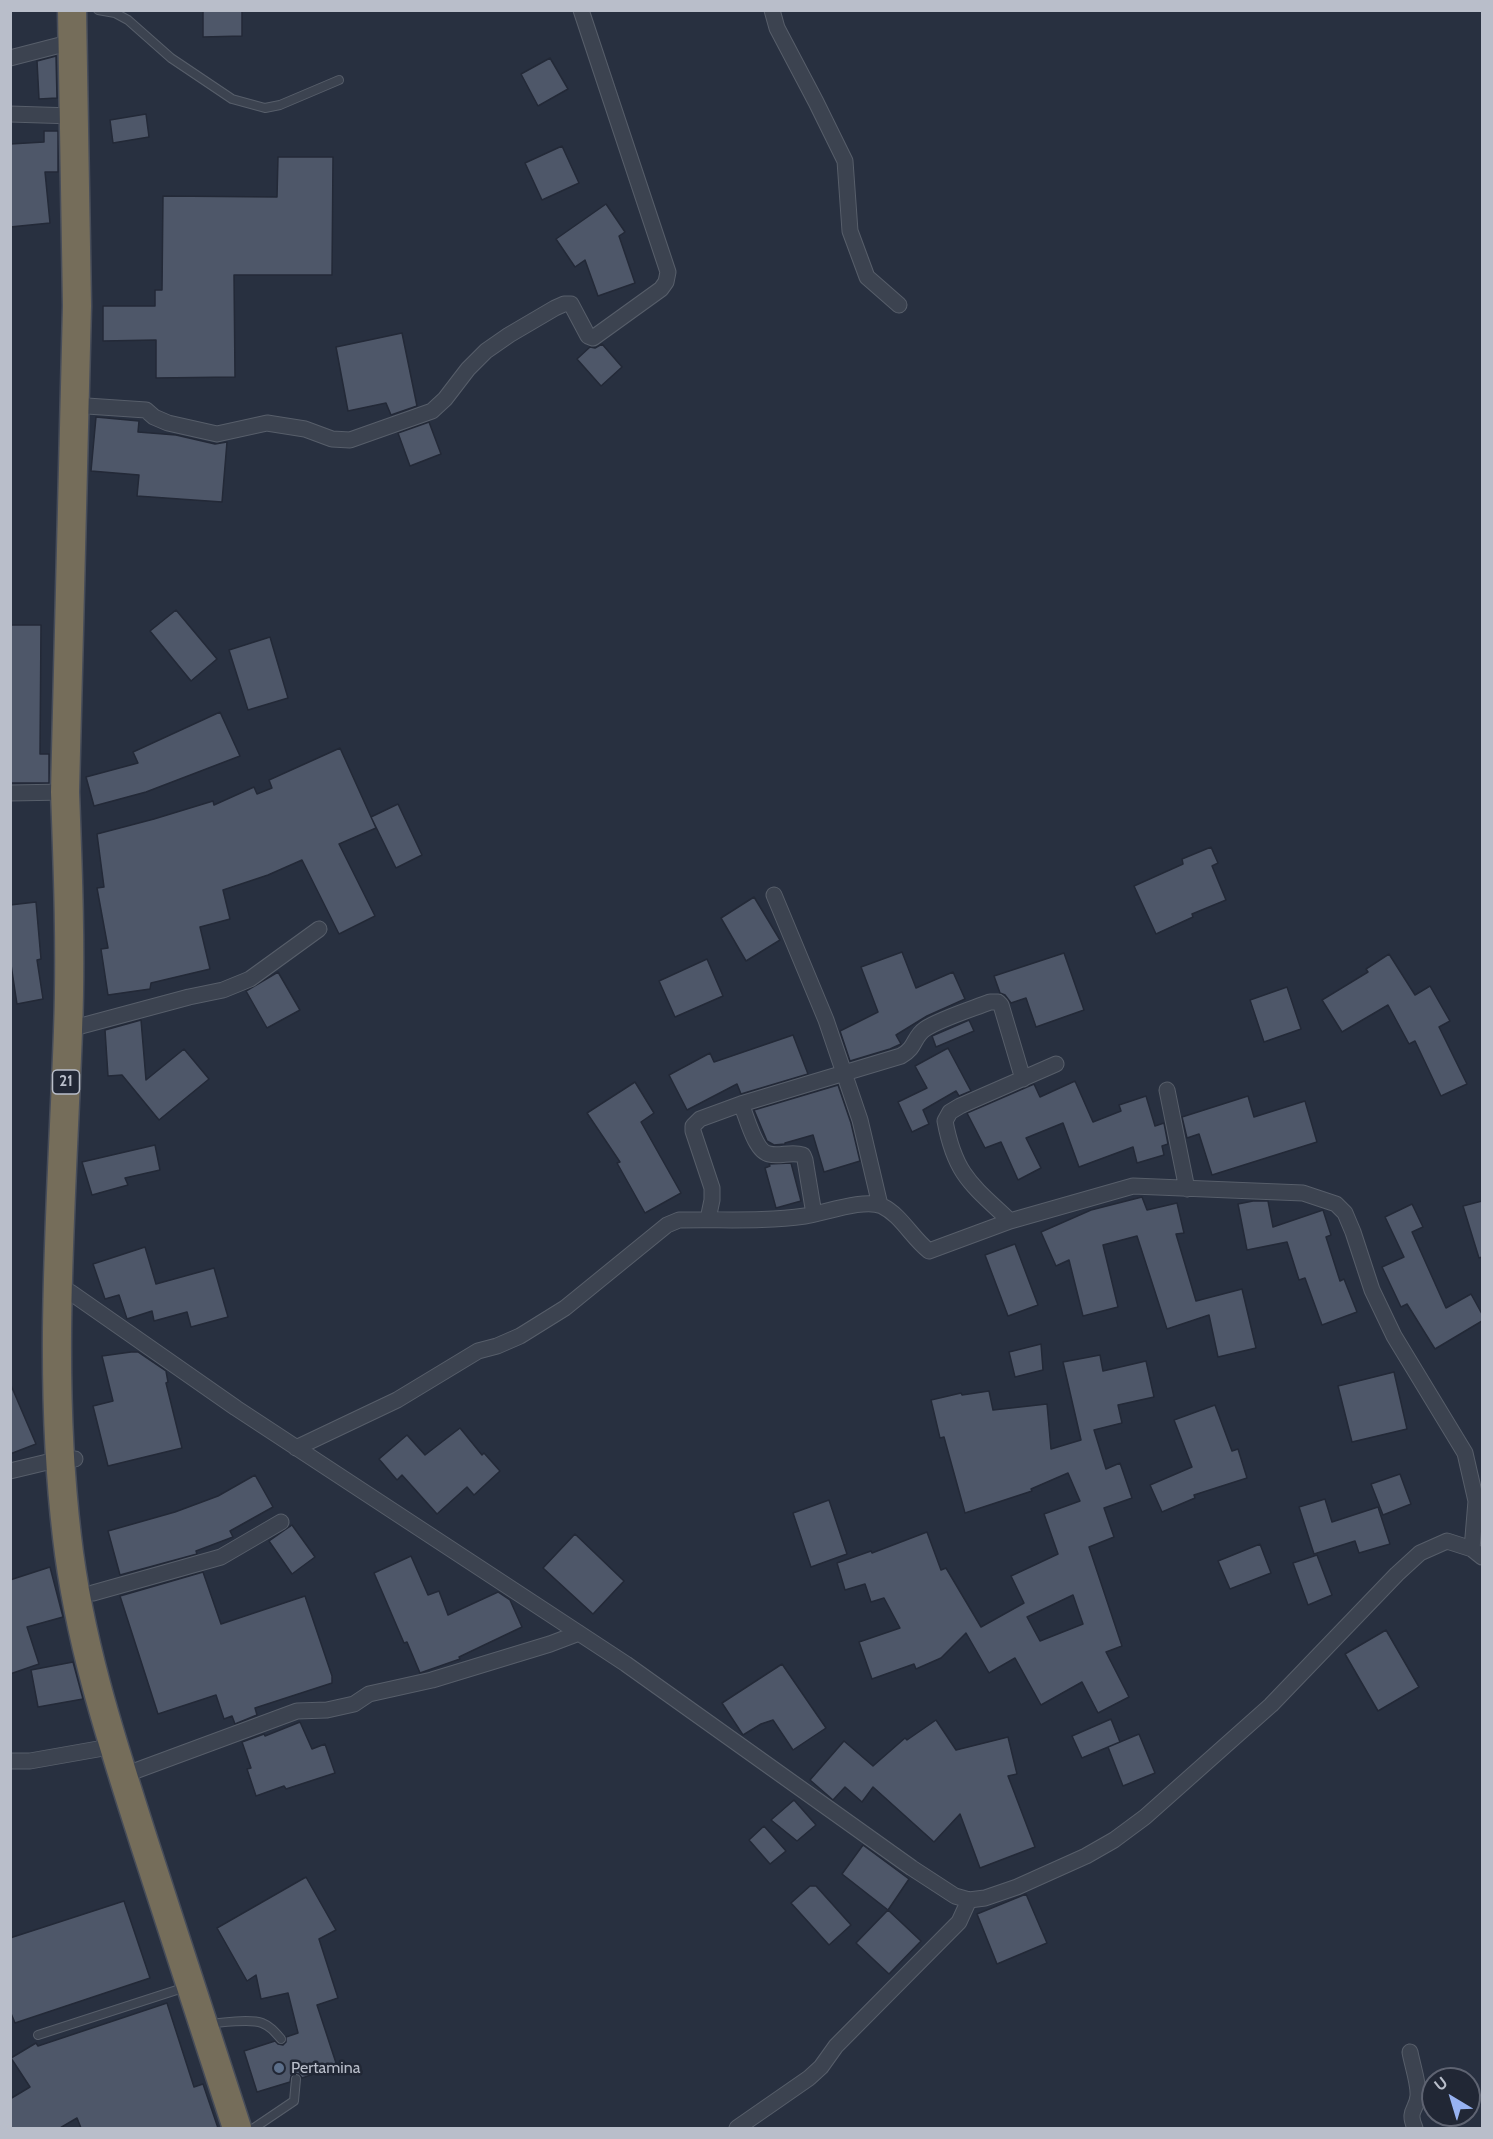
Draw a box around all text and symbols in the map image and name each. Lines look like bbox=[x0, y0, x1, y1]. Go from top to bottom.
road number: 21 bbox=[52, 1070, 80, 1094]
place label: Pertamina bbox=[291, 2058, 360, 2078]
marker: Pertamina bbox=[272, 2061, 286, 2075]
north arrow bbox=[1421, 2067, 1481, 2127]
text: U bbox=[1430, 2073, 1451, 2095]

